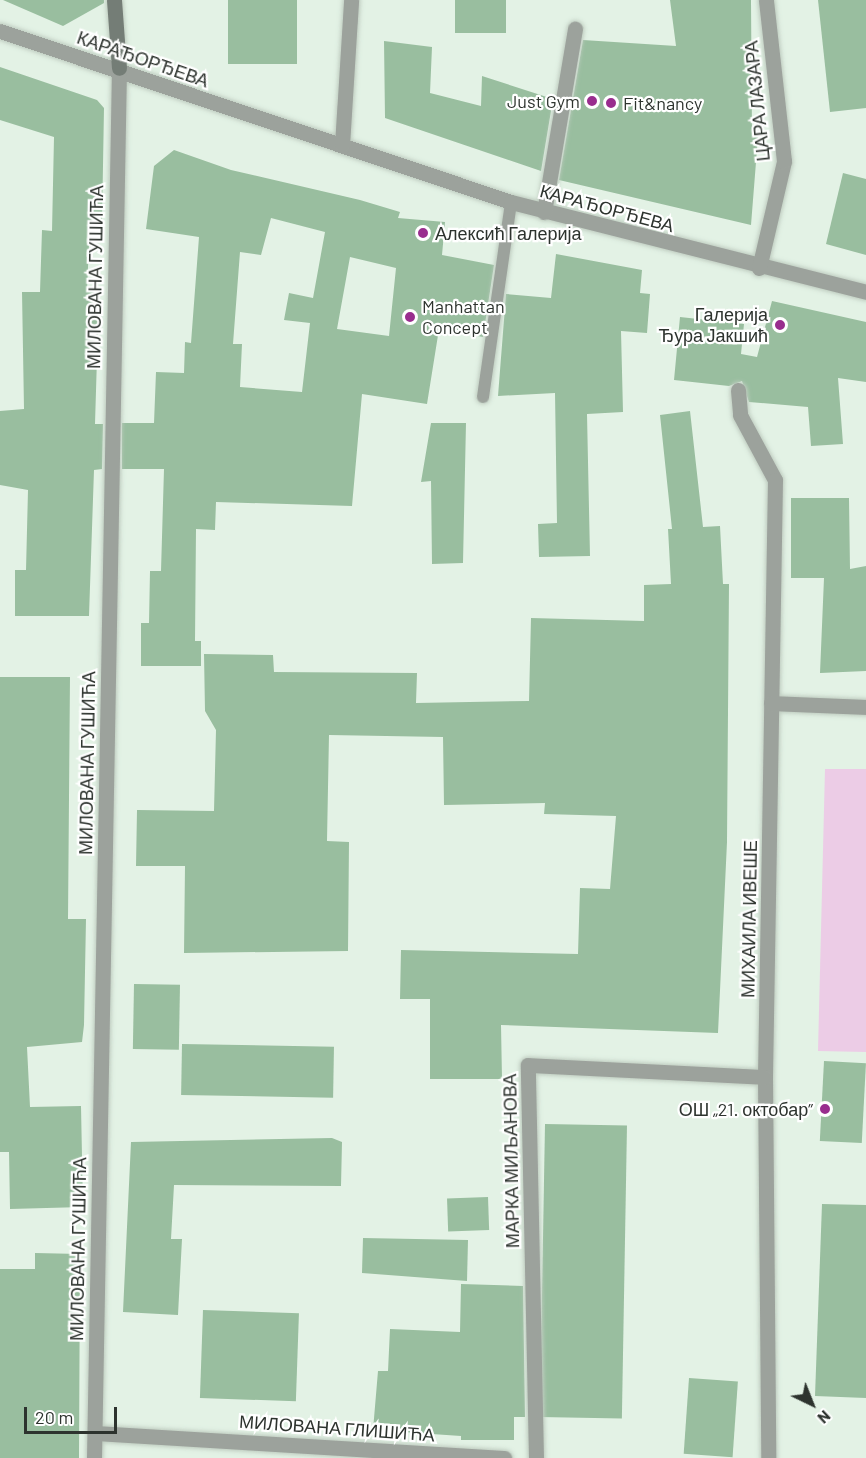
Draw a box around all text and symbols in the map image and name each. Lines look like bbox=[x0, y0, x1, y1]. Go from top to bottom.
street label: КАРАЂОРЂЕВА bbox=[74, 26, 212, 92]
street label: ЦАРА ЛАЗАРА bbox=[740, 40, 774, 162]
place label: Just Gym bbox=[507, 90, 580, 112]
place label: Fit&nancy bbox=[623, 92, 702, 114]
marker: Just Gym bbox=[585, 94, 599, 108]
marker: Fit&nancy bbox=[604, 96, 618, 110]
street label: КАРАЂОРЂЕВА bbox=[538, 180, 676, 236]
street label: МИЛОВАНА ГУШИЋА bbox=[83, 185, 107, 369]
place label: Алексић Галерија bbox=[435, 222, 582, 244]
marker: Алексић Галерија bbox=[416, 226, 430, 240]
place label: Manhattan Concept bbox=[422, 296, 505, 338]
place label: Галерија Ђура Јакшић bbox=[659, 304, 768, 346]
marker: Manhattan Concept bbox=[403, 310, 417, 324]
marker: Галерија Ђура Јакшић bbox=[773, 318, 787, 332]
street label: МИЛОВАНА ГУШИЋА bbox=[75, 671, 99, 855]
street label: МИХАИЛА ИВЕШЕ bbox=[737, 840, 761, 998]
street label: МАРКА МИЉАНОВА bbox=[499, 1074, 523, 1248]
place label: ОШ „21. октобар” bbox=[679, 1098, 813, 1120]
marker: ОШ „21. октобар” bbox=[818, 1102, 832, 1116]
street label: МИЛОВАНА ГУШИЋА bbox=[66, 1157, 90, 1341]
north arrow bbox=[782, 1374, 842, 1434]
scale bar bbox=[27, 1395, 120, 1433]
text: 20 m bbox=[35, 1406, 73, 1428]
text: N bbox=[814, 1407, 835, 1428]
street label: МИЛОВАНА ГЛИШИЋА bbox=[238, 1410, 436, 1446]

